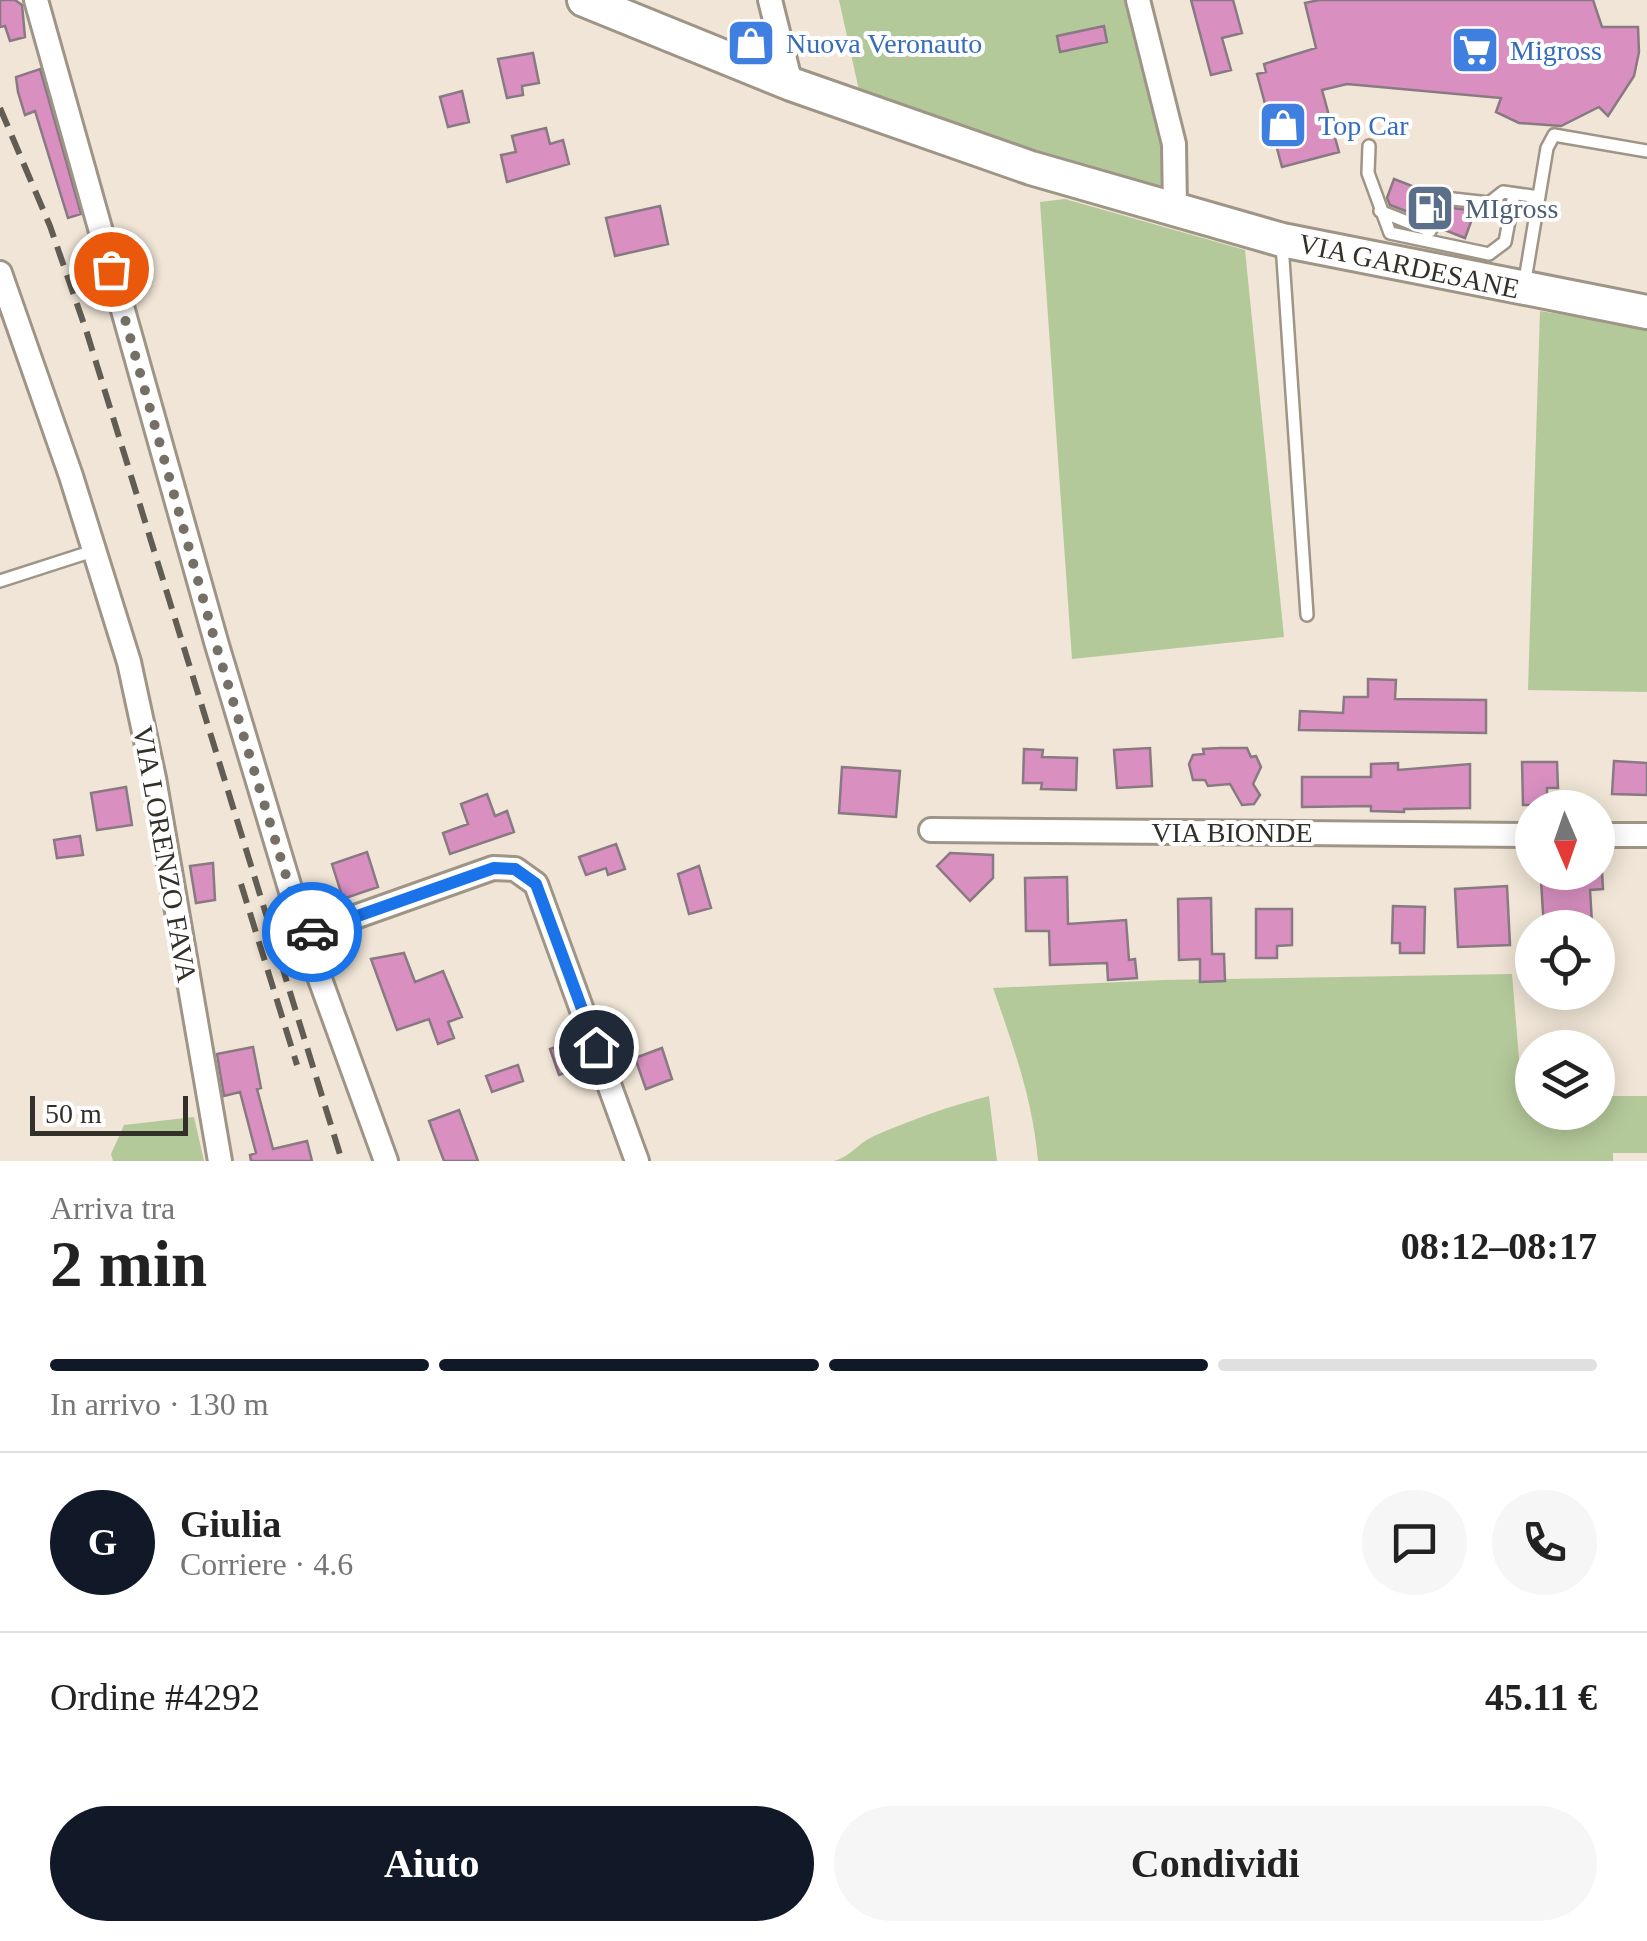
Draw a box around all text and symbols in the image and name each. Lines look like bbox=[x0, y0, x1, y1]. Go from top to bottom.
shop icon: Nuova Veronauto bbox=[725, 17, 777, 69]
supermarket icon: Migross bbox=[1449, 24, 1501, 76]
place label: Nuova Veronauto bbox=[786, 28, 982, 59]
place label: Migross bbox=[1510, 35, 1602, 66]
shop icon: Top Car bbox=[1257, 99, 1309, 151]
place label: Top Car bbox=[1318, 110, 1409, 141]
fuel station icon: MIgross bbox=[1404, 182, 1456, 234]
place label: MIgross bbox=[1465, 193, 1558, 224]
pin bbox=[69, 227, 154, 312]
street label: VIA GARDESANE bbox=[1296, 227, 1522, 305]
icon: bag bbox=[84, 242, 139, 297]
street label: VIA LORENZO FAVA bbox=[127, 723, 203, 985]
north arrow bbox=[1515, 790, 1615, 890]
map controls bbox=[1515, 790, 1615, 1130]
street label: VIA BIONDE bbox=[1152, 817, 1313, 848]
courier bbox=[262, 882, 362, 982]
icon: car bbox=[285, 905, 340, 960]
button: locate bbox=[1515, 910, 1615, 1010]
pin bbox=[554, 1005, 639, 1090]
icon: home bbox=[569, 1020, 624, 1075]
button: layers bbox=[1515, 1030, 1615, 1130]
scale bar bbox=[30, 1091, 188, 1136]
text: 50 m bbox=[45, 1098, 102, 1129]
text: Arriva tra bbox=[50, 1190, 175, 1226]
text: 08:12–08:17 bbox=[1401, 1225, 1597, 1267]
text: 2 min bbox=[50, 1228, 207, 1300]
text: In arrivo · 130 m bbox=[50, 1386, 269, 1422]
button: chat bbox=[1362, 1490, 1467, 1595]
button: phone bbox=[1492, 1490, 1597, 1595]
text: Giulia bbox=[180, 1503, 281, 1545]
text: G bbox=[88, 1521, 117, 1563]
text: Corriere · 4.6 bbox=[180, 1546, 353, 1582]
text: Ordine #4292 bbox=[50, 1676, 260, 1718]
text: 45.11 € bbox=[1485, 1676, 1597, 1718]
button: Aiuto bbox=[50, 1806, 814, 1921]
button: Condividi bbox=[834, 1806, 1597, 1921]

